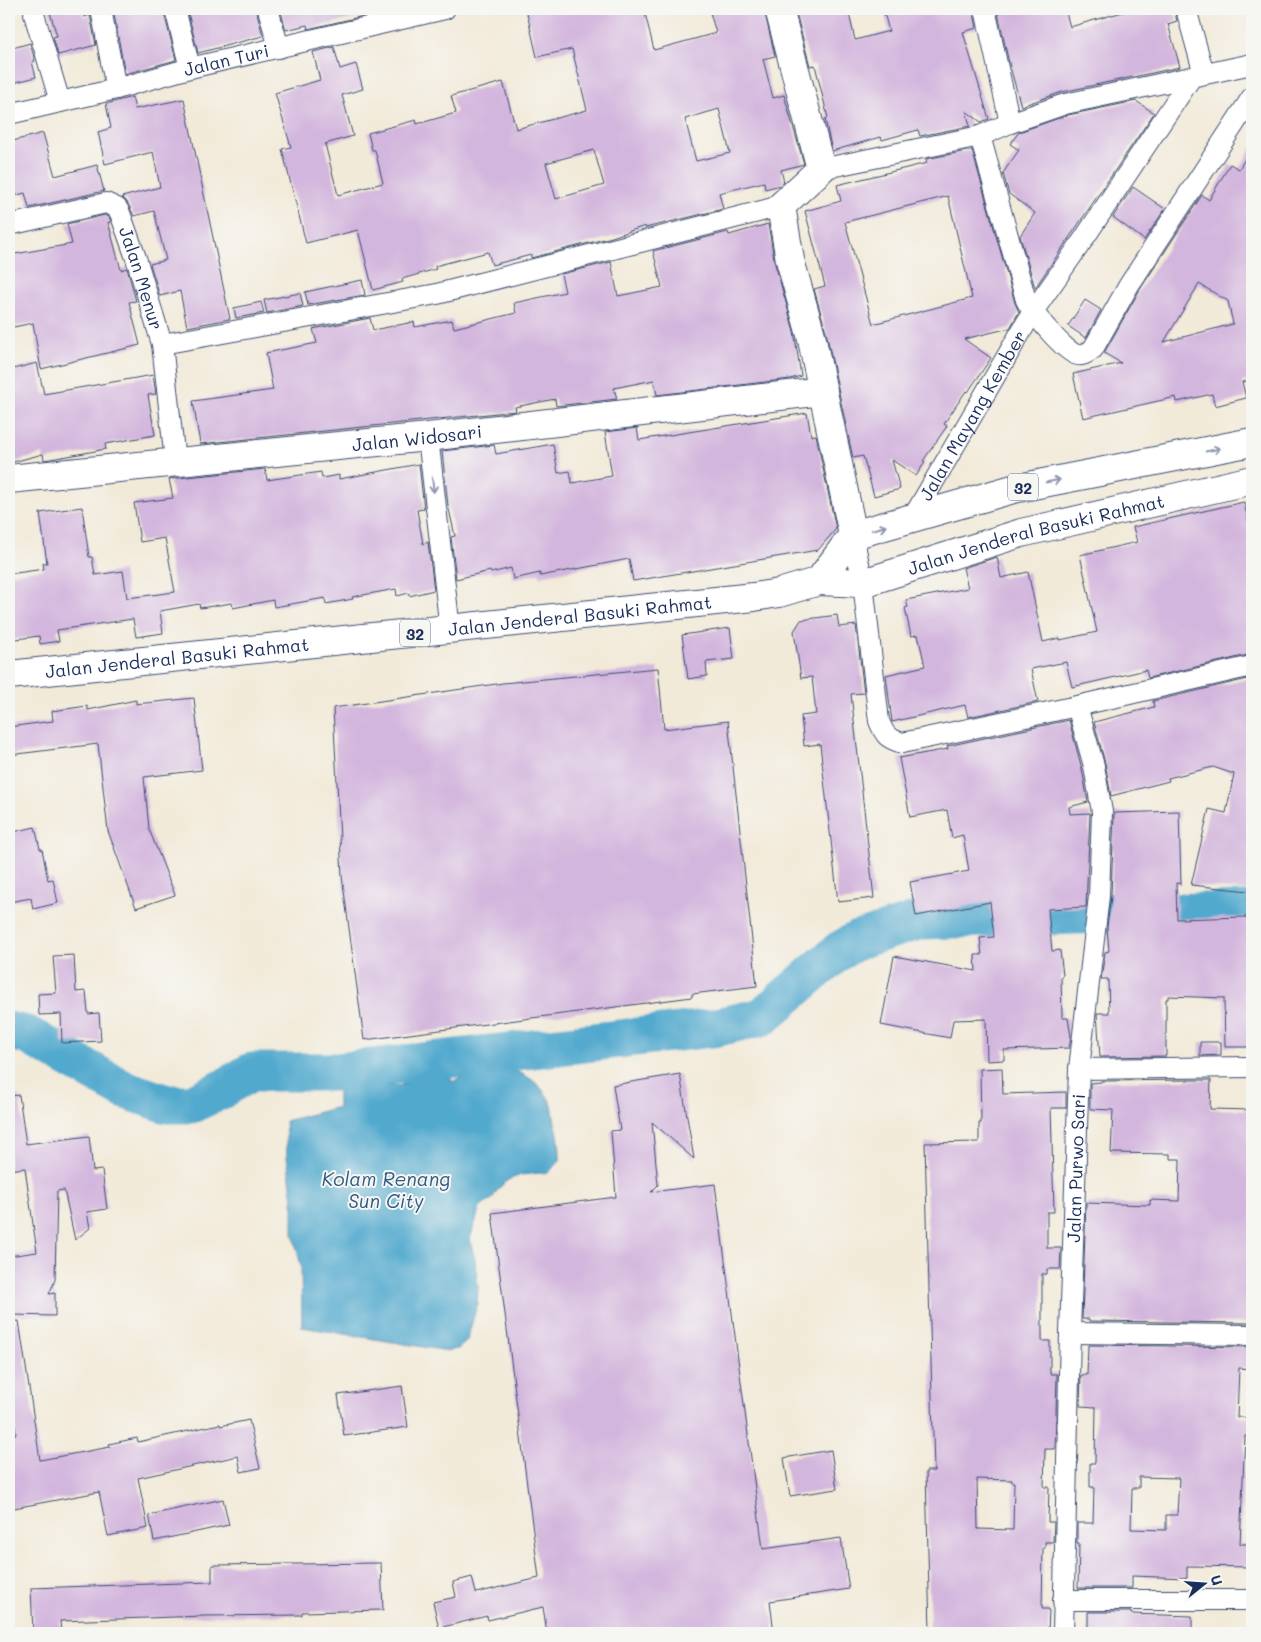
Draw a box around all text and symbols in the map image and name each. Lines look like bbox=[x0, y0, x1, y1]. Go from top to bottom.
street label: Jalan Turi bbox=[181, 38, 271, 81]
street label: Jalan Menur bbox=[114, 223, 169, 333]
street label: Jalan Mayang Kember bbox=[913, 326, 1031, 505]
street label: Jalan Widosari bbox=[351, 419, 483, 457]
one-way arrow bbox=[1204, 445, 1220, 454]
road number: 32 bbox=[1008, 474, 1038, 501]
one-way arrow bbox=[1045, 476, 1061, 486]
one-way arrow bbox=[428, 477, 438, 493]
street label: Jalan Jenderal Basuki Rahmat bbox=[904, 489, 1167, 580]
one-way arrow bbox=[871, 523, 887, 532]
street label: Jalan Jenderal Basuki Rahmat bbox=[447, 589, 713, 641]
road number: 32 bbox=[400, 620, 430, 646]
street label: Jalan Jenderal Basuki Rahmat bbox=[44, 632, 310, 683]
street label: Jalan Purwo Sari bbox=[1061, 1093, 1090, 1243]
water label: Kolam Renang Sun City bbox=[322, 1166, 450, 1213]
north arrow bbox=[1178, 1560, 1228, 1610]
text: U bbox=[1206, 1573, 1227, 1588]

